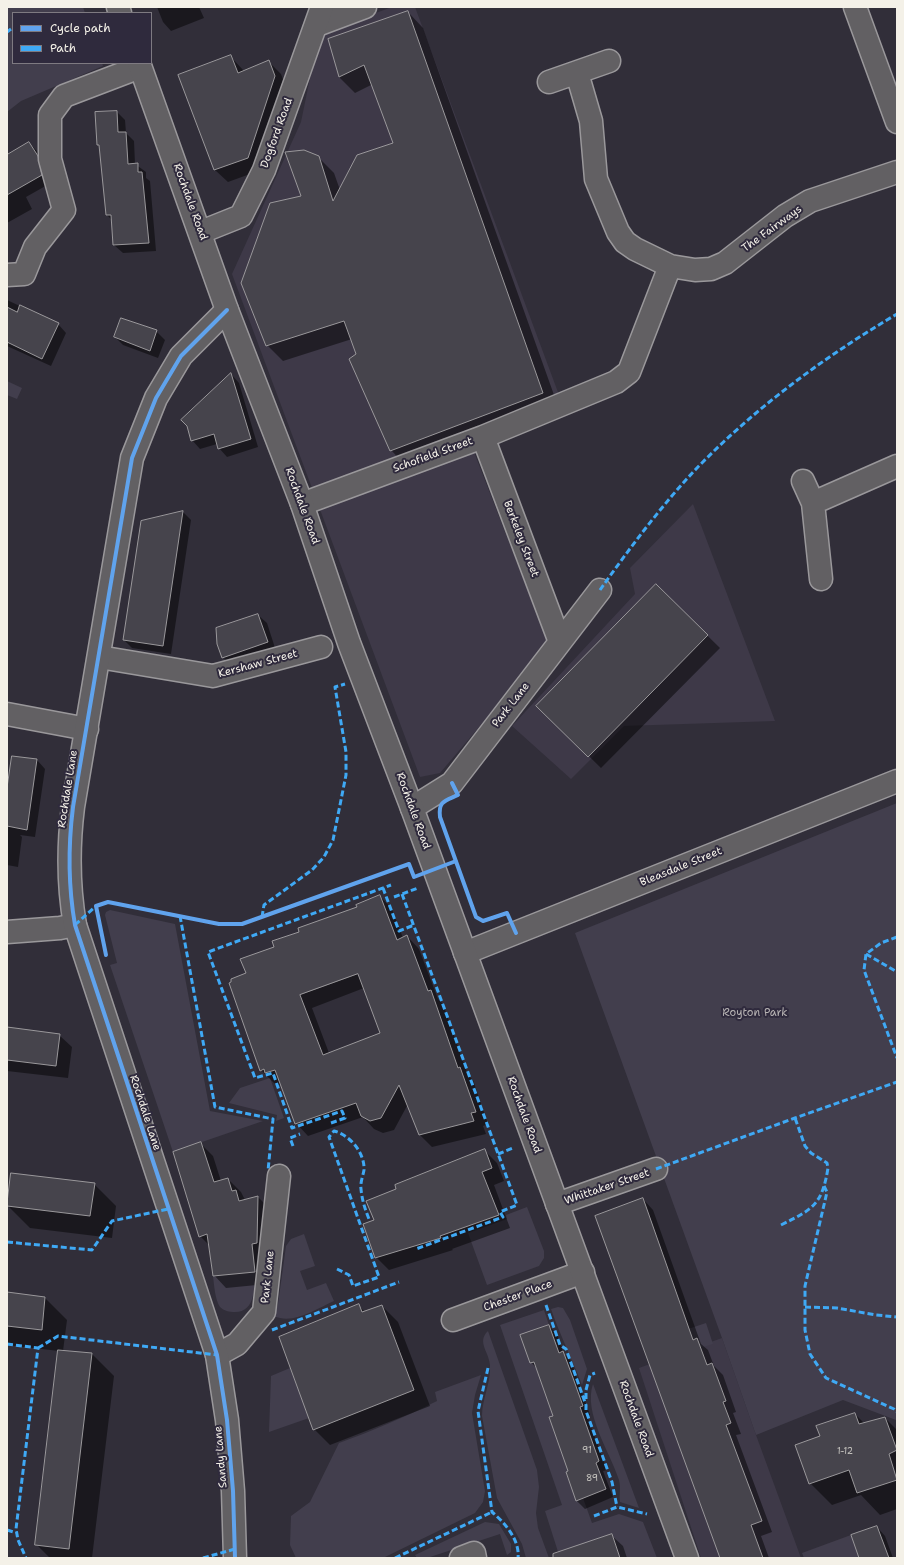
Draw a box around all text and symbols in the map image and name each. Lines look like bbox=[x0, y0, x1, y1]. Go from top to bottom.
legend bbox=[12, 12, 152, 64]
text: Cycle path bbox=[50, 20, 111, 36]
text: Path bbox=[50, 40, 76, 56]
street label: Dogford Road bbox=[258, 96, 296, 170]
street label: Rochdale Road bbox=[170, 162, 210, 242]
street label: The Fairways bbox=[739, 203, 805, 255]
street label: Schofield Street bbox=[391, 434, 475, 476]
street label: Rochdale Road bbox=[282, 466, 322, 546]
street label: Berkeley Street bbox=[500, 499, 542, 579]
street label: Kershaw Street bbox=[217, 647, 299, 681]
street label: Park Lane bbox=[489, 680, 533, 730]
street label: Rochdale Lane bbox=[55, 749, 81, 829]
street label: Rochdale Road bbox=[393, 771, 433, 851]
street label: Bleasdale Street bbox=[638, 844, 724, 890]
park label: Royton Park bbox=[722, 1006, 788, 1020]
street label: Rochdale Lane bbox=[127, 1074, 163, 1152]
street label: Rochdale Road bbox=[504, 1075, 544, 1155]
street label: Whittaker Street bbox=[563, 1166, 651, 1208]
street label: Park Lane bbox=[259, 1250, 277, 1304]
street label: Chester Place bbox=[482, 1277, 554, 1315]
street label: Rochdale Road bbox=[616, 1379, 656, 1459]
street label: Sandy Lane bbox=[212, 1425, 230, 1489]
house number: 91 bbox=[582, 1446, 592, 1456]
house number: 1-12 bbox=[837, 1447, 853, 1457]
house number: 89 bbox=[586, 1474, 598, 1484]

